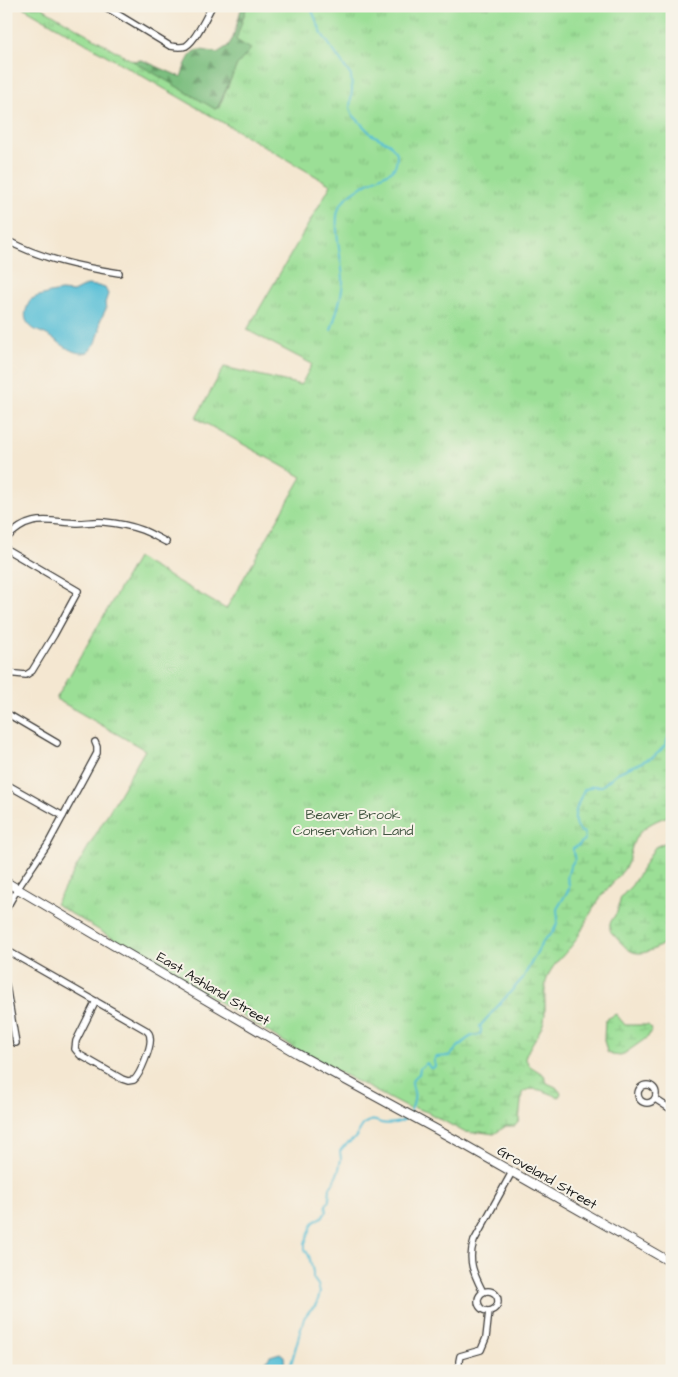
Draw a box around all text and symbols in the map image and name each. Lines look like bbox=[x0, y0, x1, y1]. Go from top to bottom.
park label: Beaver Brook Conservation Land bbox=[293, 805, 413, 841]
street label: East Ashland Street bbox=[153, 947, 274, 1031]
street label: Groveland Street bbox=[493, 1141, 601, 1215]

